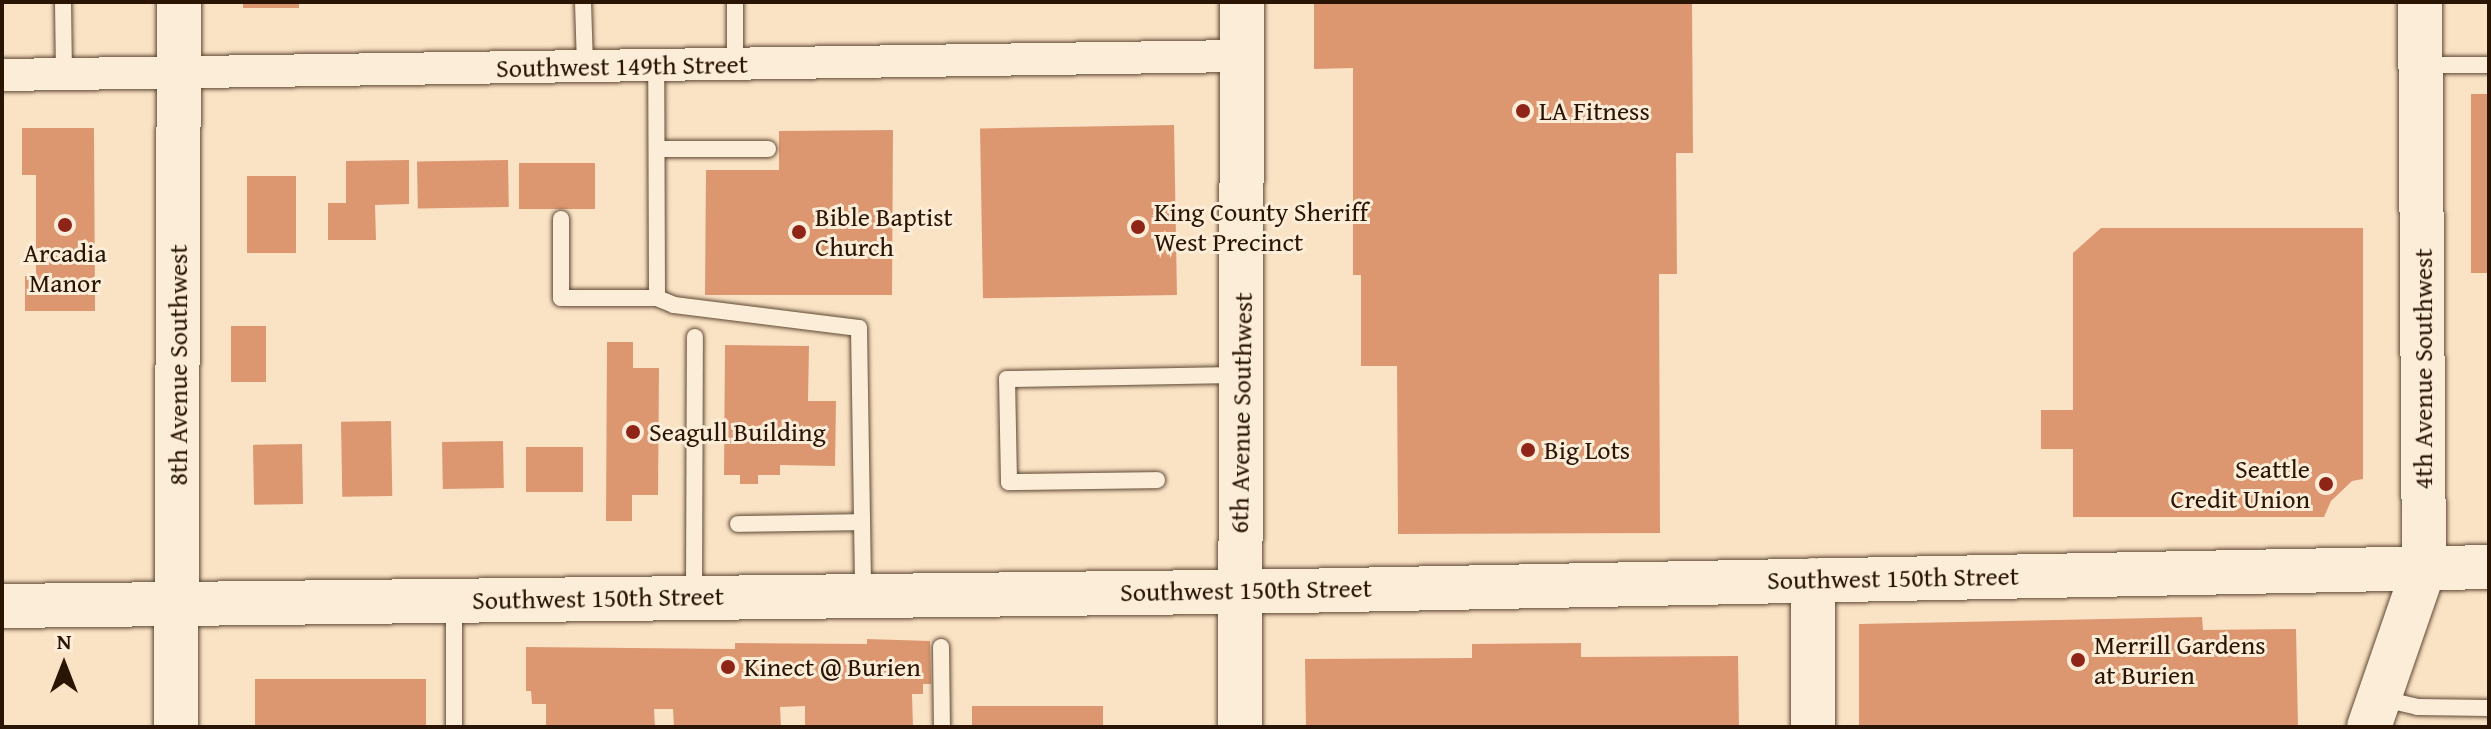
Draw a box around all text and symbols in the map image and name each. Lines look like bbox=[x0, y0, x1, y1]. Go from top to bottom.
street label: Southwest 149th Street bbox=[496, 48, 748, 84]
place label: LA Fitness bbox=[1539, 95, 1650, 127]
marker: LA Fitness bbox=[1514, 102, 1532, 120]
place label: King County Sheriff West Precinct bbox=[1154, 196, 1368, 258]
place label: Bible Baptist Church bbox=[815, 201, 953, 262]
marker: Arcadia Manor bbox=[56, 216, 74, 234]
marker: King County Sheriff West Precinct bbox=[1129, 218, 1147, 236]
marker: Bible Baptist Church bbox=[790, 223, 808, 241]
place label: Arcadia Manor bbox=[23, 237, 107, 298]
street label: 8th Avenue Southwest bbox=[162, 244, 194, 486]
street label: 4th Avenue Southwest bbox=[2407, 248, 2439, 490]
street label: 6th Avenue Southwest bbox=[1223, 292, 1259, 534]
place label: Seagull Building bbox=[649, 416, 826, 448]
marker: Seagull Building bbox=[624, 423, 642, 441]
place label: Big Lots bbox=[1544, 434, 1630, 466]
marker: Big Lots bbox=[1519, 441, 1537, 459]
place label: Seattle Credit Union bbox=[2170, 453, 2310, 514]
marker: Seattle Credit Union bbox=[2317, 475, 2335, 493]
street label: Southwest 150th Street bbox=[1767, 560, 2019, 596]
street label: Southwest 150th Street bbox=[1120, 572, 1372, 608]
street label: Southwest 150th Street bbox=[472, 580, 724, 616]
north arrow bbox=[24, 625, 104, 705]
text: N bbox=[57, 625, 71, 657]
place label: Merrill Gardens at Burien bbox=[2094, 629, 2266, 690]
place label: Kinect @ Burien bbox=[744, 651, 921, 683]
marker: Merrill Gardens at Burien bbox=[2069, 651, 2087, 669]
marker: Kinect @ Burien bbox=[719, 658, 737, 676]

